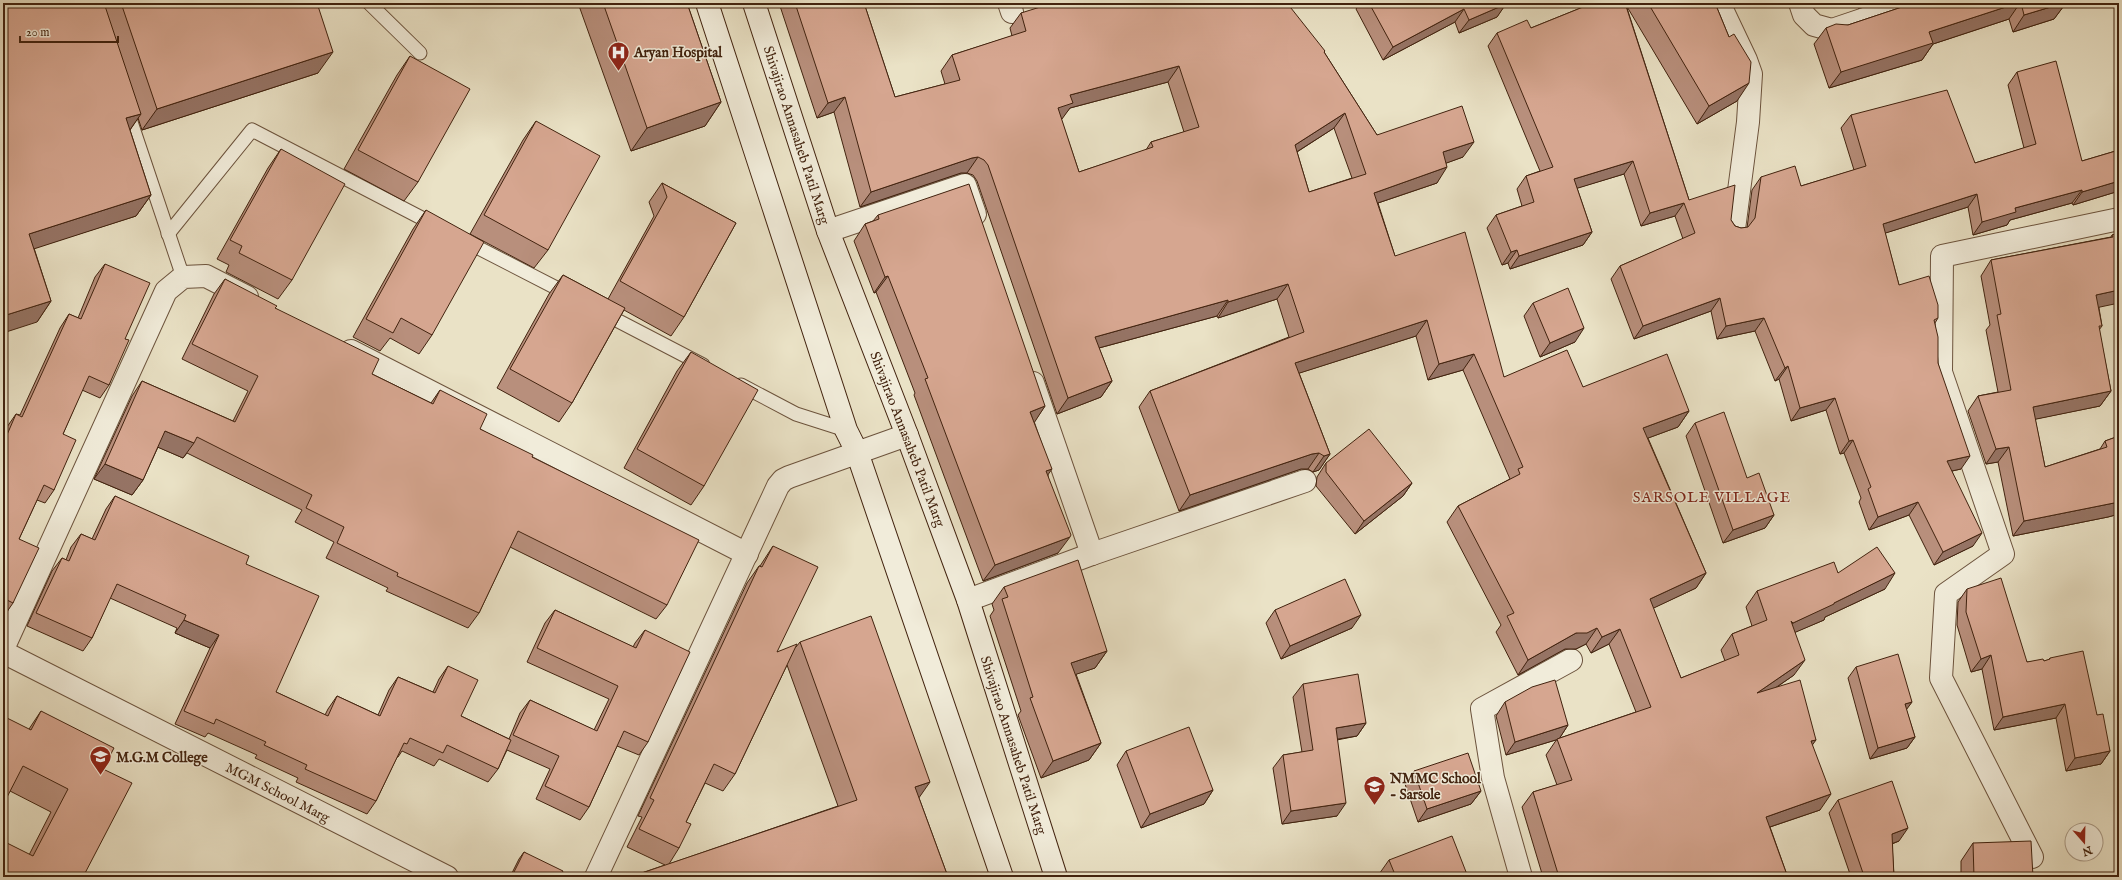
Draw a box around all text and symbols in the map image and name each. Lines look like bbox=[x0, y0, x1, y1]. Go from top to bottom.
scale bar bbox=[20, 18, 118, 44]
text: 20 m bbox=[26, 25, 49, 40]
hospital icon: Aryan Hospital bbox=[605, 39, 631, 72]
place label: Aryan Hospital bbox=[633, 44, 723, 62]
street label: Shivajirao Annasaheb Patil Marg bbox=[759, 44, 834, 227]
street label: Shivajirao Annasaheb Patil Marg bbox=[865, 349, 949, 530]
district label: SARSOLE VILLAGE bbox=[1633, 488, 1791, 507]
street label: Shivajirao Annasaheb Patil Marg bbox=[976, 654, 1051, 837]
school or university icon: M.G.M College bbox=[88, 744, 114, 777]
place label: M.G.M College bbox=[116, 749, 208, 767]
street label: MGM School Marg bbox=[222, 759, 333, 827]
place label: NMMC School - Sarsole bbox=[1389, 770, 1482, 804]
school or university icon: NMMC School - Sarsole bbox=[1361, 773, 1387, 806]
north arrow bbox=[2064, 822, 2104, 862]
text: N bbox=[2080, 842, 2095, 859]

